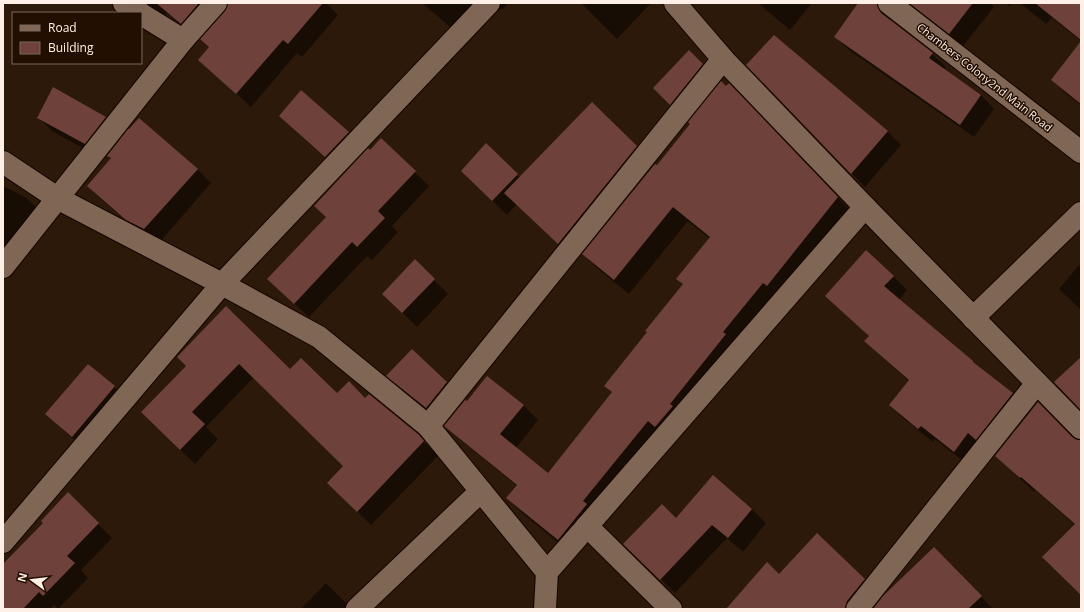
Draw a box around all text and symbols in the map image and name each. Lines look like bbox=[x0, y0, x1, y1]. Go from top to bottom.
legend bbox=[12, 12, 142, 64]
text: Road bbox=[48, 19, 77, 36]
street label: Chambers Colony2nd Main Road bbox=[914, 19, 1056, 135]
text: Building bbox=[48, 39, 94, 56]
north arrow bbox=[12, 560, 52, 600]
text: N bbox=[13, 571, 30, 584]

